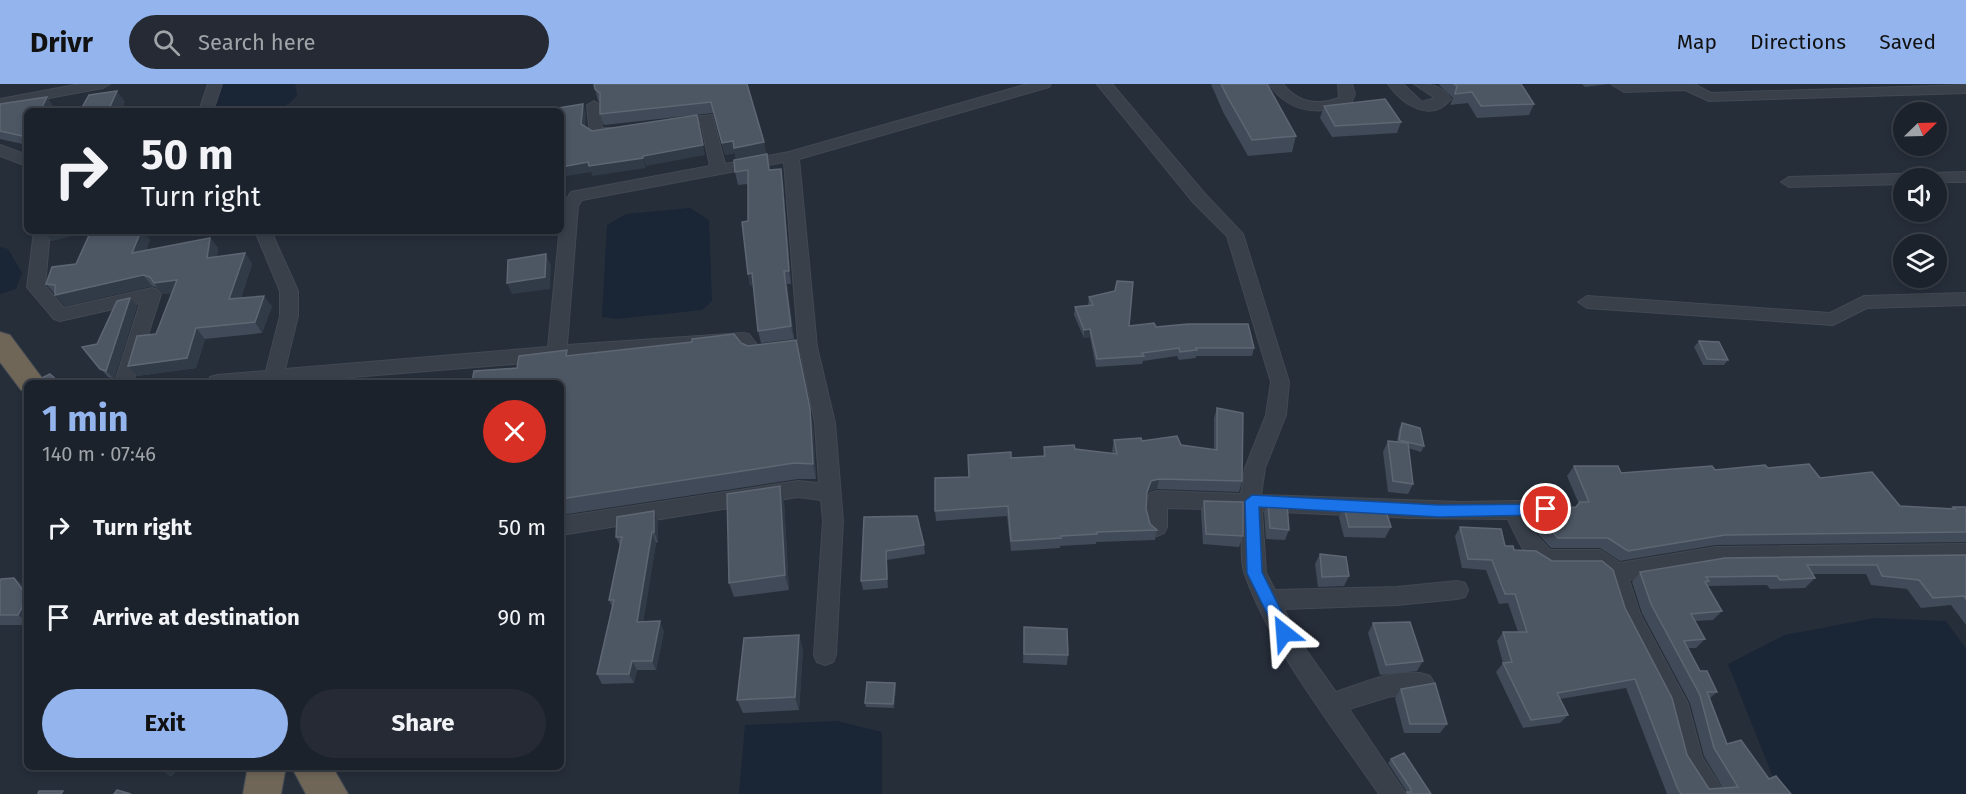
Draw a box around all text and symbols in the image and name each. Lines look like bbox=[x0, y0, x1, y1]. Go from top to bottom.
search box bbox=[129, 15, 549, 69]
text: Drivr bbox=[30, 26, 93, 59]
icon: search bbox=[150, 26, 183, 59]
text: Search here bbox=[198, 29, 315, 56]
text: Map bbox=[1677, 29, 1717, 55]
text: Directions bbox=[1750, 29, 1846, 55]
text: Saved bbox=[1879, 29, 1936, 55]
north arrow bbox=[1893, 102, 1947, 156]
map controls bbox=[1893, 102, 1947, 288]
text: 50 m bbox=[141, 130, 234, 180]
icon: right bbox=[42, 132, 120, 210]
button: sound bbox=[1893, 168, 1947, 222]
text: Turn right bbox=[141, 181, 261, 213]
button: layers bbox=[1893, 234, 1947, 288]
text: 1 min bbox=[42, 397, 129, 441]
button: close bbox=[483, 400, 546, 463]
text: 140 m · 07:46 bbox=[42, 442, 156, 466]
pin bbox=[1520, 483, 1571, 534]
icon: arrive bbox=[1529, 492, 1562, 525]
icon: right bbox=[42, 511, 75, 544]
text: Turn right bbox=[93, 514, 192, 541]
text: 50 m bbox=[498, 514, 546, 541]
icon: arrive bbox=[42, 601, 75, 634]
position arrow bbox=[1252, 601, 1316, 665]
text: Arrive at destination bbox=[93, 604, 300, 631]
text: 90 m bbox=[497, 604, 546, 631]
button: Exit bbox=[42, 689, 288, 758]
button: Share bbox=[300, 689, 546, 758]

